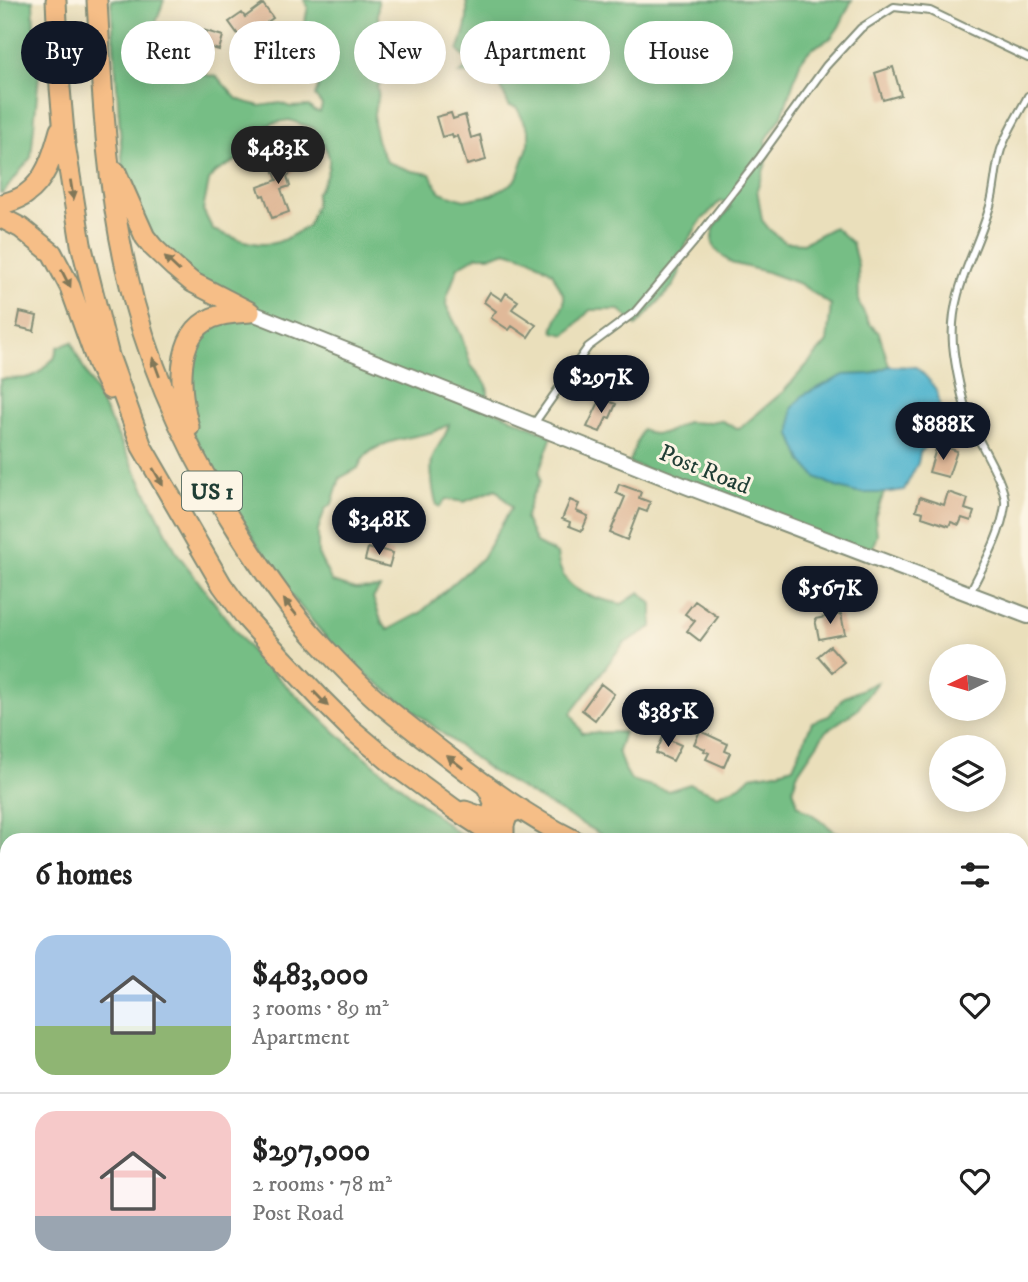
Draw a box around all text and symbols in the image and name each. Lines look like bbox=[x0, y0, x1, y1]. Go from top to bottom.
chip: Buy bbox=[21, 21, 107, 84]
chip: Rent bbox=[121, 21, 215, 84]
chip: Filters bbox=[229, 21, 340, 84]
chip: New bbox=[354, 21, 446, 84]
chip: Apartment bbox=[460, 21, 610, 84]
chip: House bbox=[624, 21, 733, 84]
pin: $483K bbox=[229, 127, 327, 186]
text: $483K bbox=[247, 134, 309, 163]
one-way arrow bbox=[67, 179, 78, 201]
one-way arrow bbox=[164, 257, 181, 273]
one-way arrow bbox=[59, 269, 71, 289]
one-way arrow bbox=[150, 356, 161, 377]
pin: $297K bbox=[552, 356, 650, 415]
text: $297K bbox=[569, 363, 633, 392]
pin: $888K bbox=[894, 402, 992, 462]
text: $888K bbox=[911, 410, 975, 439]
street label: Post Road bbox=[655, 438, 755, 502]
one-way arrow bbox=[152, 467, 164, 486]
road number: US 1 bbox=[182, 471, 242, 510]
pin: $348K bbox=[330, 498, 428, 557]
text: $348K bbox=[348, 505, 410, 534]
pin: $567K bbox=[781, 566, 879, 626]
text: $567K bbox=[798, 574, 862, 603]
one-way arrow bbox=[283, 598, 298, 616]
north arrow bbox=[929, 644, 1006, 721]
map controls bbox=[929, 644, 1006, 812]
one-way arrow bbox=[312, 690, 329, 707]
pin: $385K bbox=[619, 690, 717, 749]
text: $385K bbox=[638, 697, 698, 726]
button: layers bbox=[929, 735, 1006, 812]
one-way arrow bbox=[447, 755, 465, 770]
icon: filters bbox=[956, 856, 994, 894]
text: 6 homes bbox=[35, 857, 132, 894]
text: $483,000 bbox=[252, 957, 368, 994]
icon: home bbox=[91, 963, 175, 1047]
icon: heart bbox=[956, 986, 994, 1024]
text: 3 rooms · 89 m² bbox=[252, 994, 389, 1023]
text: Apartment bbox=[252, 1023, 350, 1052]
text: $297,000 bbox=[252, 1133, 370, 1170]
icon: home bbox=[91, 1139, 175, 1223]
icon: heart bbox=[956, 1162, 994, 1200]
text: 2 rooms · 78 m² bbox=[252, 1170, 392, 1199]
text: Post Road bbox=[252, 1199, 344, 1228]

